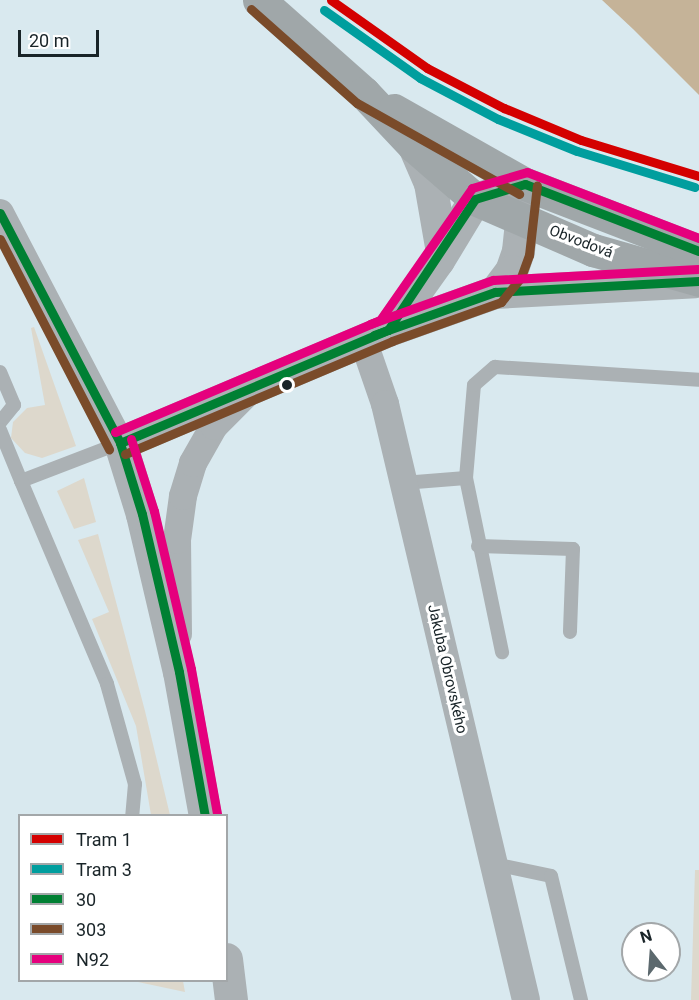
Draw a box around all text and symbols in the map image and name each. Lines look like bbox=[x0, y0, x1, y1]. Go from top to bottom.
scale bar bbox=[21, 18, 102, 56]
text: 20 m bbox=[29, 30, 69, 51]
street label: Obvodová bbox=[547, 222, 615, 262]
unlabelled marker bbox=[281, 379, 293, 391]
street label: Jakuba Obrovského bbox=[423, 603, 471, 735]
legend bbox=[18, 814, 228, 982]
text: Tram 1 bbox=[76, 829, 132, 850]
text: Tram 3 bbox=[76, 859, 132, 880]
text: 30 bbox=[76, 889, 96, 910]
text: 303 bbox=[76, 919, 106, 940]
north arrow bbox=[621, 922, 681, 982]
text: N bbox=[638, 925, 654, 947]
text: N92 bbox=[76, 949, 109, 970]

